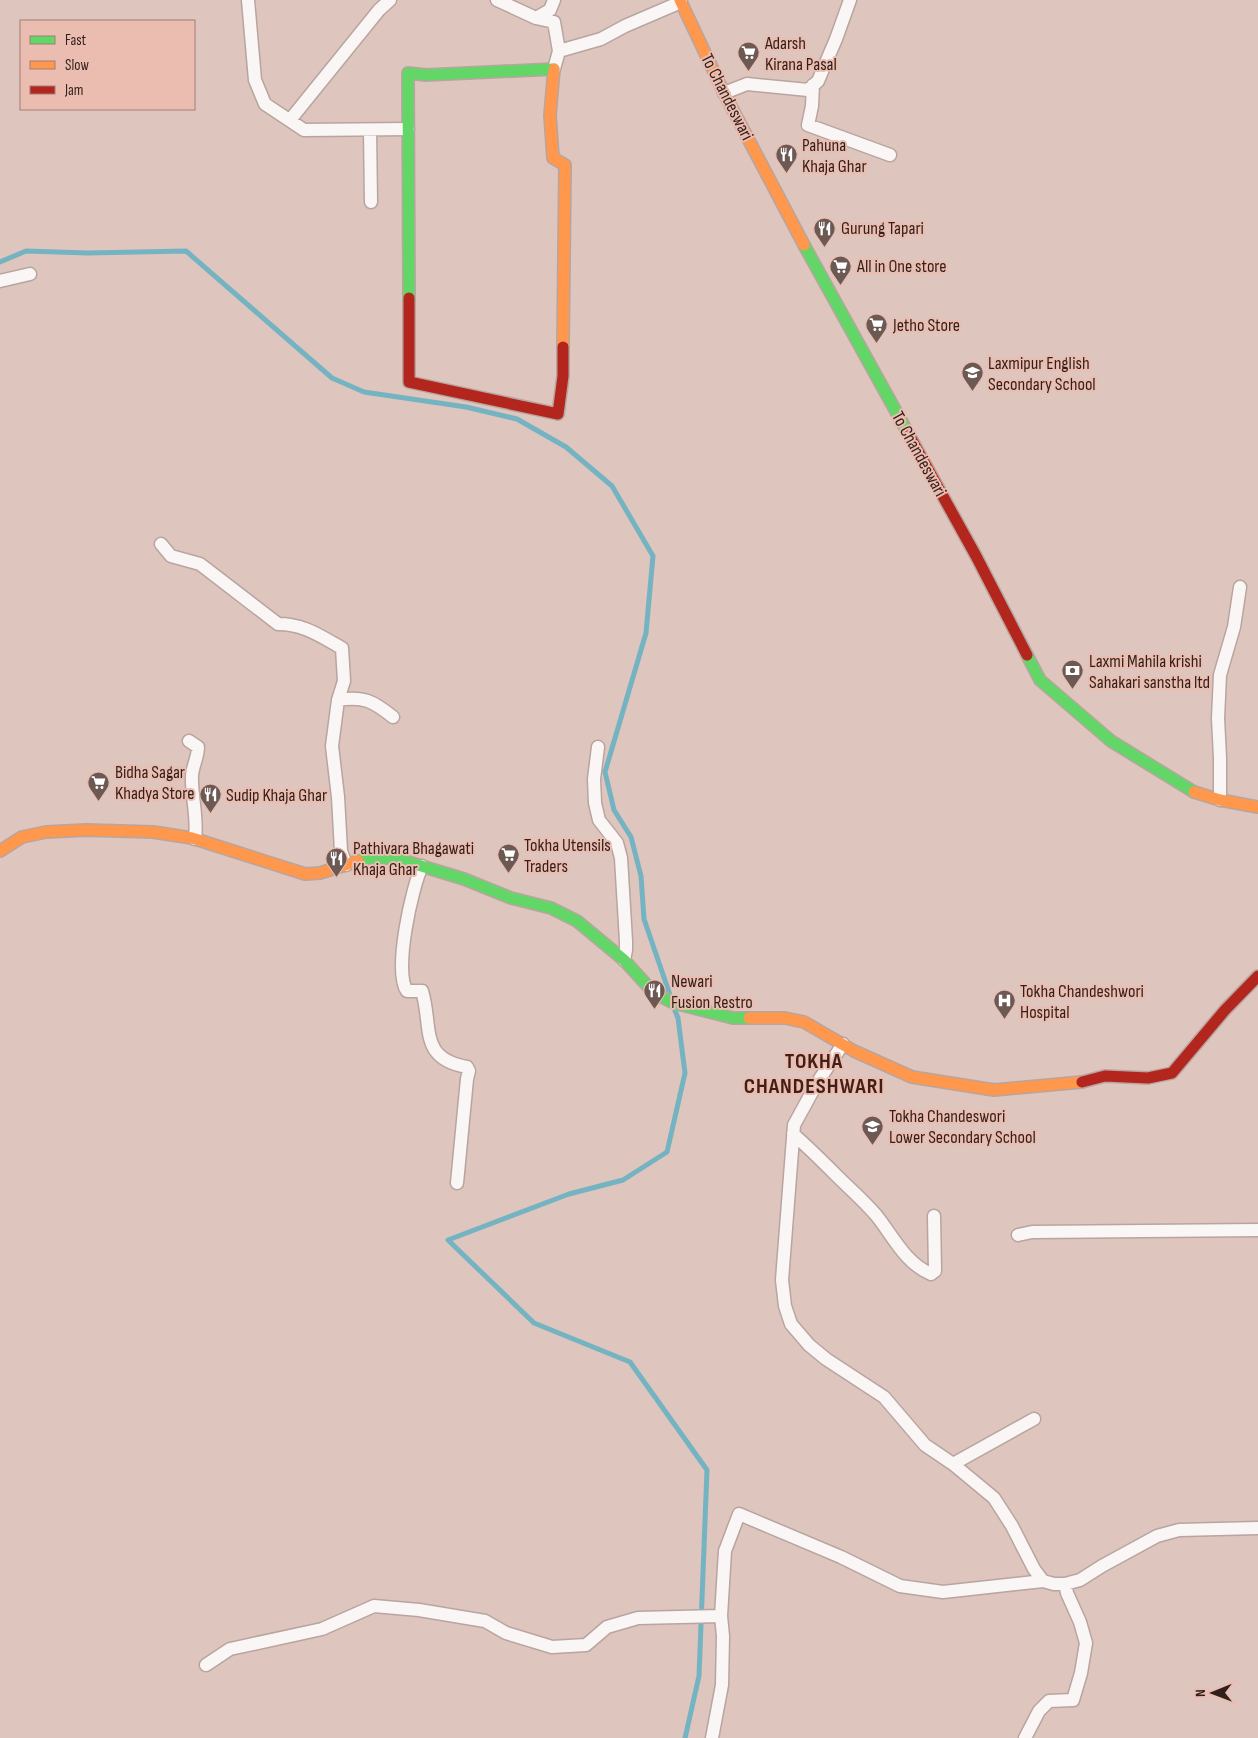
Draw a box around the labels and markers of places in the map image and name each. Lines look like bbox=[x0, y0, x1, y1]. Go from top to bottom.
place label: Adarsh Kirana Pasal bbox=[764, 33, 837, 75]
supermarket icon: Adarsh Kirana Pasal bbox=[737, 41, 761, 72]
place label: Pahuna Khaja Ghar bbox=[802, 135, 867, 177]
restaurant icon: Pahuna Khaja Ghar bbox=[774, 143, 798, 174]
restaurant icon: Gurung Tapari bbox=[813, 216, 837, 247]
place label: Gurung Tapari bbox=[841, 218, 924, 239]
supermarket icon: All in One store bbox=[829, 254, 853, 285]
place label: All in One store bbox=[856, 256, 946, 277]
supermarket icon: Jetho Store bbox=[865, 313, 889, 344]
place label: Jetho Store bbox=[892, 315, 960, 336]
place label: Laxmipur English Secondary School bbox=[988, 353, 1096, 395]
school or university icon: Laxmipur English Secondary School bbox=[960, 361, 984, 392]
place label: Laxmi Mahila krishi Sahakari sanstha ltd bbox=[1089, 651, 1210, 693]
bank icon: Laxmi Mahila krishi Sahakari sanstha ltd bbox=[1061, 659, 1085, 690]
place label: Bidha Sagar Khadya Store bbox=[115, 762, 194, 804]
supermarket icon: Bidha Sagar Khadya Store bbox=[87, 770, 111, 801]
restaurant icon: Sudip Khaja Ghar bbox=[198, 783, 222, 814]
place label: Sudip Khaja Ghar bbox=[226, 785, 327, 806]
place label: Tokha Utensils Traders bbox=[524, 835, 611, 877]
place label: Pathivara Bhagawati Khaja Ghar bbox=[353, 838, 474, 880]
supermarket icon: Tokha Utensils Traders bbox=[496, 843, 520, 874]
restaurant icon: Pathivara Bhagawati Khaja Ghar bbox=[325, 846, 349, 877]
place label: Newari Fusion Restro bbox=[671, 971, 753, 1013]
restaurant icon: Newari Fusion Restro bbox=[643, 979, 667, 1010]
place label: Tokha Chandeshwori Hospital bbox=[1020, 981, 1144, 1023]
hospital icon: Tokha Chandeshwori Hospital bbox=[992, 989, 1016, 1020]
place label: Tokha Chandeswori Lower Secondary School bbox=[889, 1106, 1036, 1148]
school or university icon: Tokha Chandeswori Lower Secondary School bbox=[861, 1114, 885, 1145]

